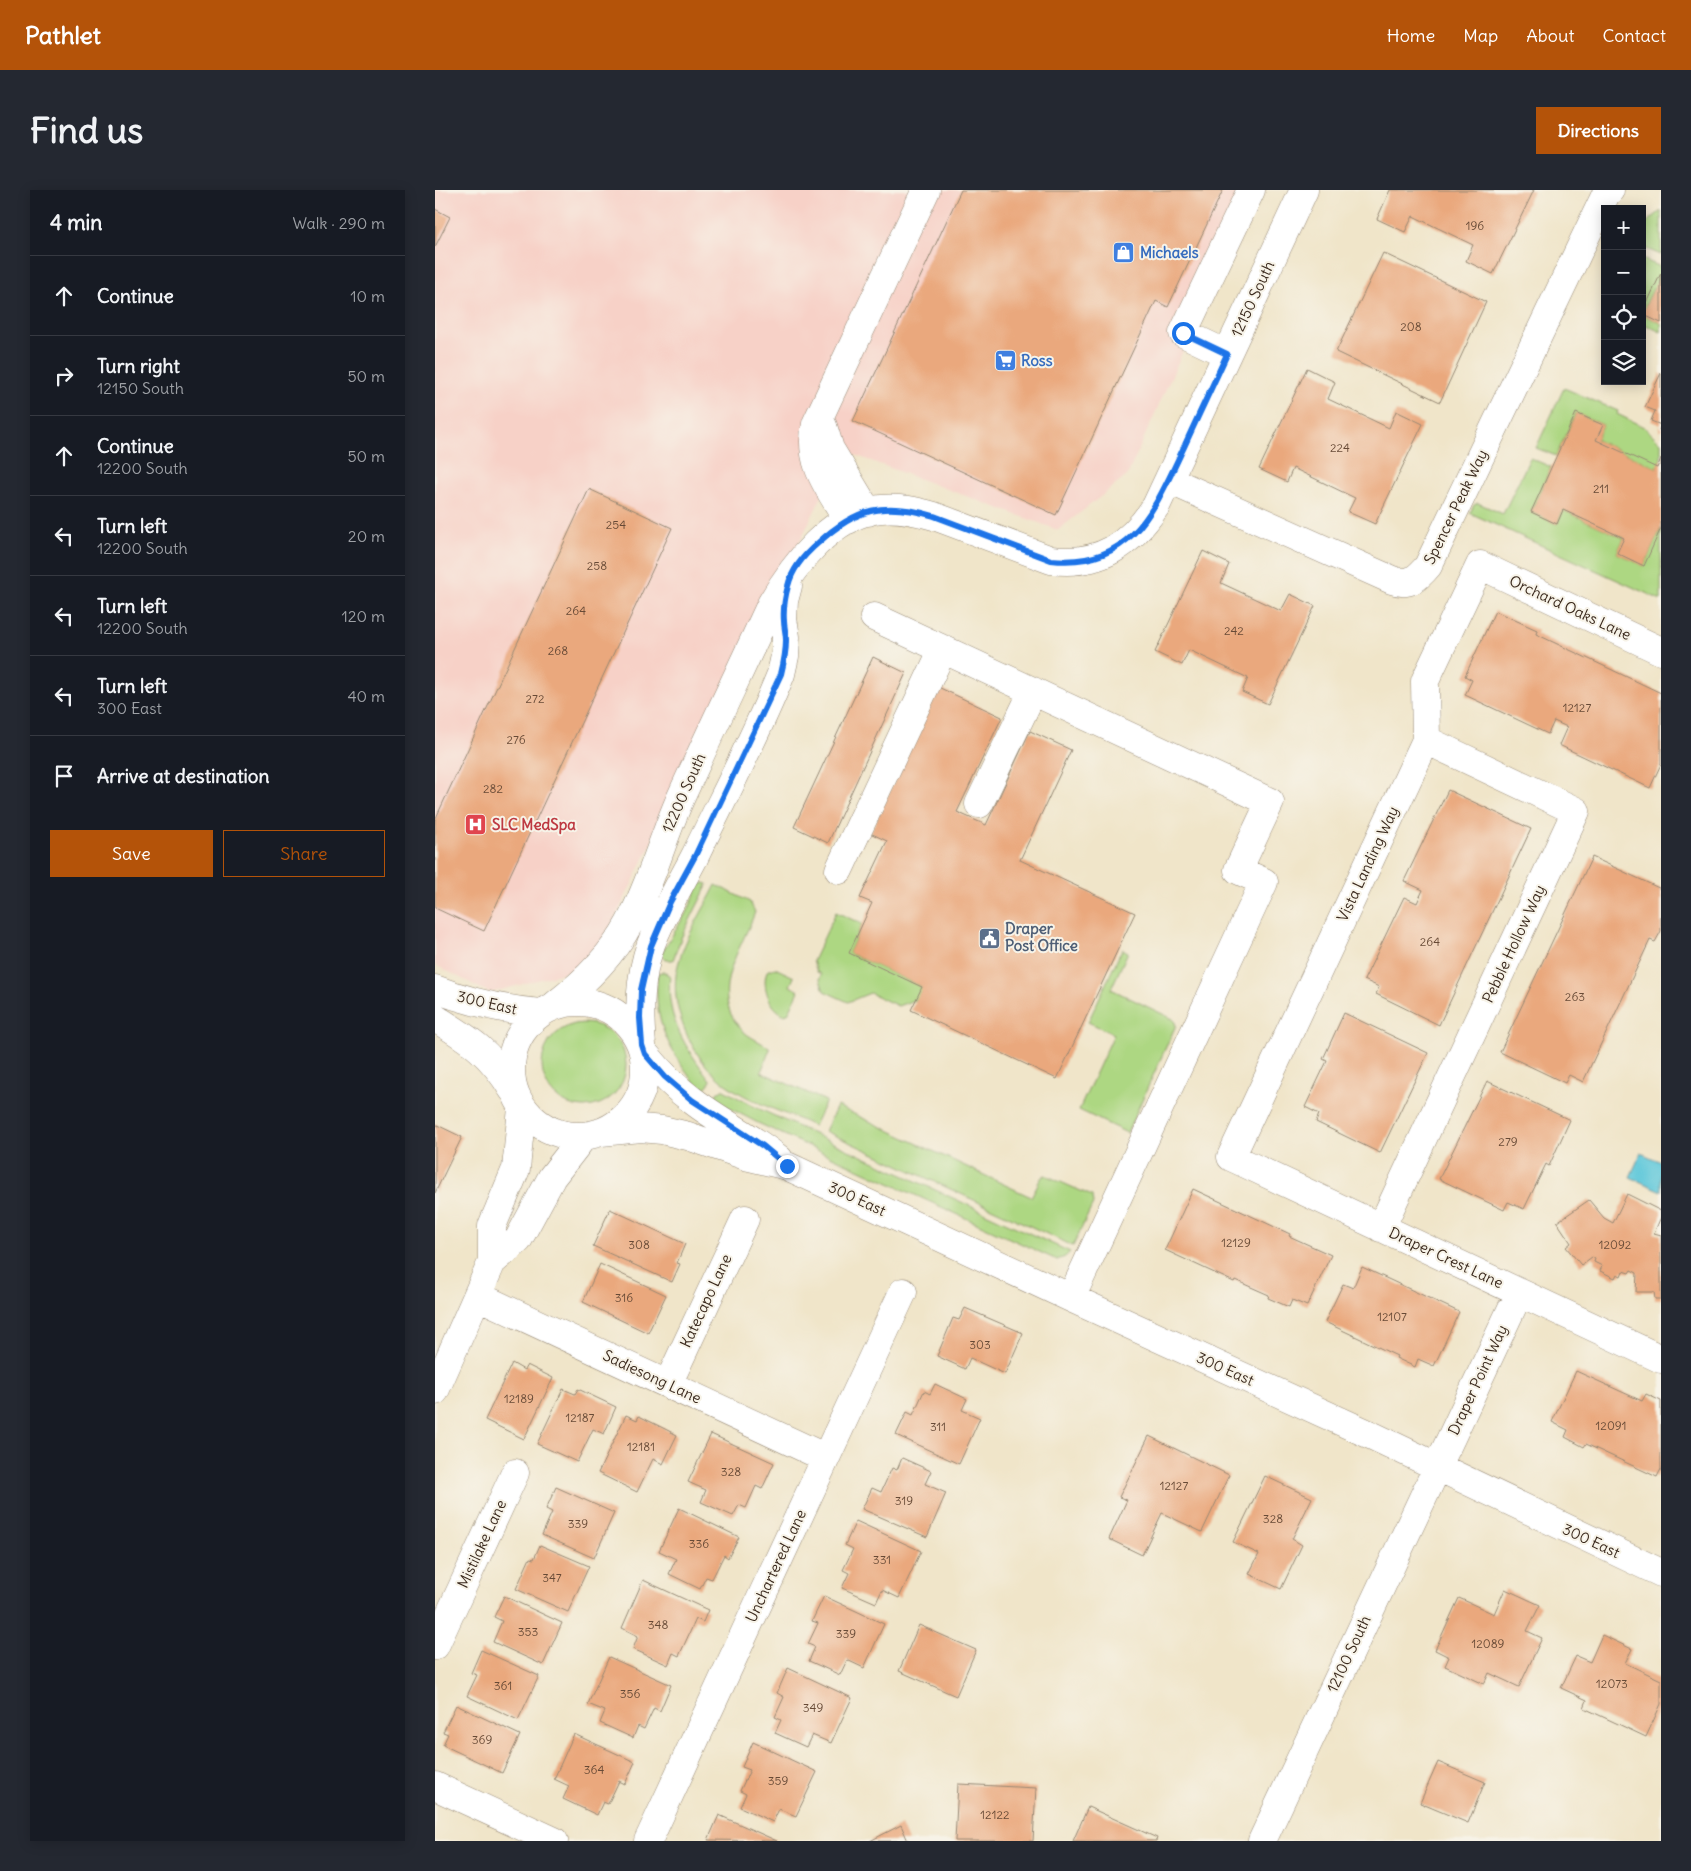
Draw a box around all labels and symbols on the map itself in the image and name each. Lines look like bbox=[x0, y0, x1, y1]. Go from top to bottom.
house number: 196 bbox=[1466, 218, 1484, 233]
shop icon: Michaels bbox=[1112, 241, 1136, 265]
place label: Michaels bbox=[1140, 243, 1199, 262]
street label: 12150 South bbox=[1227, 258, 1279, 340]
house number: 208 bbox=[1400, 319, 1422, 334]
route start bbox=[1172, 322, 1195, 345]
supermarket icon: Ross bbox=[993, 349, 1017, 373]
place label: Ross bbox=[1021, 351, 1053, 370]
house number: 224 bbox=[1330, 440, 1350, 455]
street label: Spencer Peak Way bbox=[1420, 446, 1492, 567]
house number: 211 bbox=[1593, 481, 1609, 496]
house number: 254 bbox=[606, 517, 626, 532]
house number: 258 bbox=[587, 558, 607, 573]
street label: Orchard Oaks Lane bbox=[1506, 571, 1634, 644]
house number: 264 bbox=[566, 603, 586, 618]
house number: 242 bbox=[1224, 623, 1244, 638]
house number: 268 bbox=[548, 643, 568, 658]
house number: 272 bbox=[525, 691, 545, 706]
house number: 12127 bbox=[1563, 700, 1591, 715]
house number: 276 bbox=[506, 732, 526, 747]
street label: 12200 South bbox=[658, 750, 710, 835]
house number: 282 bbox=[483, 781, 503, 796]
street label: Vista Landing Way bbox=[1333, 803, 1403, 924]
hospital icon: SLC MedSpa bbox=[464, 813, 488, 837]
place label: SLC MedSpa bbox=[492, 815, 576, 835]
street label: Pebble Hollow Way bbox=[1478, 882, 1549, 1006]
place label: Draper Post Office bbox=[1005, 919, 1078, 955]
public building icon: Draper Post Office bbox=[977, 926, 1001, 950]
house number: 264 bbox=[1420, 934, 1440, 949]
street label: 300 East bbox=[455, 986, 519, 1019]
house number: 263 bbox=[1565, 989, 1585, 1004]
house number: 279 bbox=[1498, 1134, 1518, 1149]
route end bbox=[776, 1155, 799, 1178]
street label: 300 East bbox=[826, 1177, 889, 1220]
street label: Draper Crest Lane bbox=[1386, 1223, 1506, 1292]
house number: 12129 bbox=[1221, 1235, 1251, 1250]
house number: 308 bbox=[628, 1237, 650, 1252]
house number: 12092 bbox=[1599, 1237, 1632, 1252]
street label: Katecapo Lane bbox=[676, 1251, 735, 1350]
house number: 316 bbox=[615, 1290, 633, 1305]
house number: 12107 bbox=[1377, 1309, 1407, 1324]
street label: Draper Point Way bbox=[1444, 1322, 1511, 1438]
house number: 303 bbox=[969, 1337, 991, 1352]
street label: Sadiesong Lane bbox=[600, 1345, 704, 1408]
street label: 300 East bbox=[1194, 1347, 1257, 1390]
house number: 12189 bbox=[504, 1391, 534, 1406]
house number: 12187 bbox=[566, 1410, 595, 1425]
house number: 12091 bbox=[1596, 1418, 1626, 1433]
house number: 311 bbox=[930, 1419, 946, 1434]
house number: 12181 bbox=[627, 1439, 655, 1454]
house number: 328 bbox=[721, 1464, 741, 1479]
house number: 12127 bbox=[1160, 1478, 1188, 1493]
house number: 319 bbox=[895, 1493, 913, 1508]
street label: Mistilake Lane bbox=[453, 1497, 510, 1591]
street label: Unchartered Lane bbox=[741, 1506, 810, 1625]
house number: 328 bbox=[1263, 1511, 1283, 1526]
house number: 339 bbox=[568, 1516, 588, 1531]
street label: 300 East bbox=[1560, 1519, 1623, 1562]
house number: 336 bbox=[689, 1536, 709, 1551]
house number: 331 bbox=[873, 1552, 891, 1567]
house number: 347 bbox=[542, 1570, 562, 1585]
street label: 12100 South bbox=[1322, 1612, 1375, 1695]
house number: 348 bbox=[648, 1617, 668, 1632]
house number: 353 bbox=[518, 1624, 538, 1639]
house number: 339 bbox=[836, 1626, 856, 1641]
house number: 12089 bbox=[1471, 1636, 1505, 1651]
house number: 12073 bbox=[1596, 1676, 1628, 1691]
house number: 361 bbox=[494, 1678, 512, 1693]
house number: 356 bbox=[620, 1686, 640, 1701]
house number: 349 bbox=[803, 1700, 823, 1715]
house number: 369 bbox=[472, 1732, 492, 1747]
house number: 364 bbox=[584, 1762, 604, 1777]
house number: 359 bbox=[768, 1773, 788, 1788]
house number: 12122 bbox=[980, 1807, 1010, 1822]

